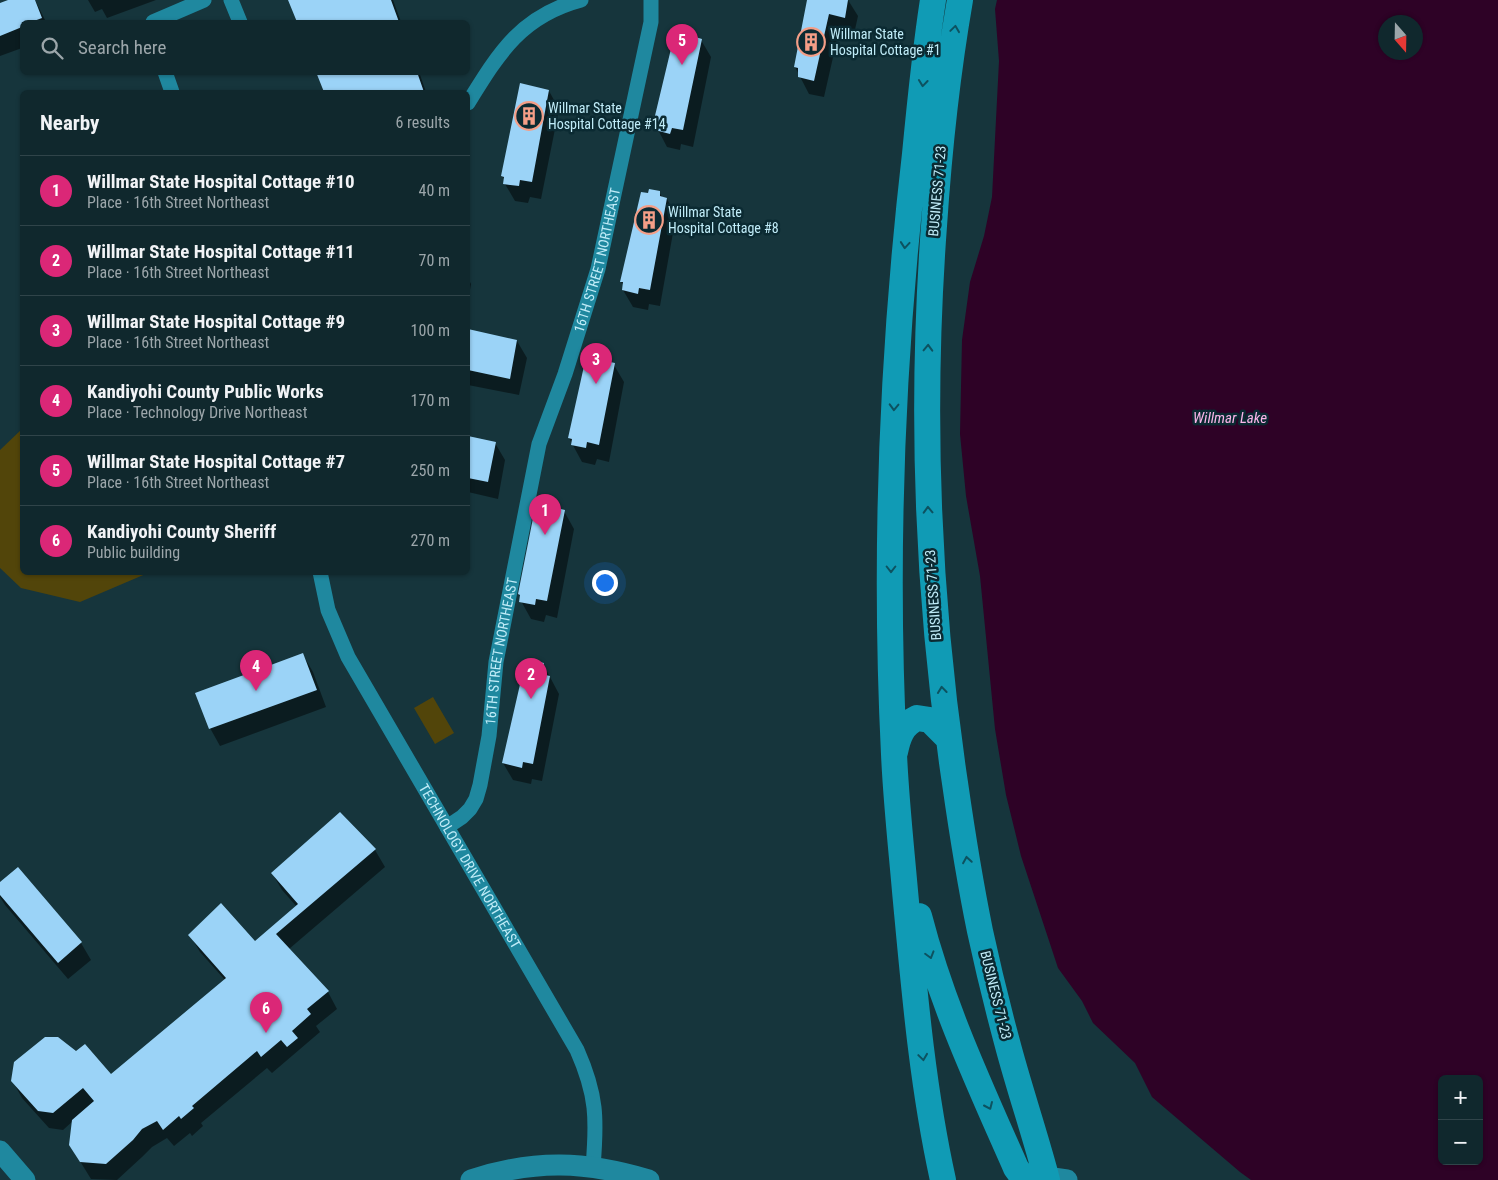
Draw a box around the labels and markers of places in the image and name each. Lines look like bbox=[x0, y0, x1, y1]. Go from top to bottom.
pin: 5 bbox=[666, 24, 698, 65]
place label: Willmar State Hospital Cottage #1 bbox=[830, 26, 941, 58]
building icon: Willmar State Hospital Cottage #1 bbox=[796, 27, 826, 57]
place label: Willmar State Hospital Cottage #14 bbox=[548, 100, 666, 132]
building icon: Willmar State Hospital Cottage #14 bbox=[514, 101, 544, 131]
place label: Willmar State Hospital Cottage #8 bbox=[668, 204, 779, 236]
building icon: Willmar State Hospital Cottage #8 bbox=[634, 205, 664, 235]
pin: 3 bbox=[580, 343, 612, 384]
pin: 1 bbox=[529, 494, 561, 535]
pin: 4 bbox=[240, 650, 272, 691]
pin: 2 bbox=[515, 658, 547, 699]
pin: 6 bbox=[250, 992, 282, 1033]

